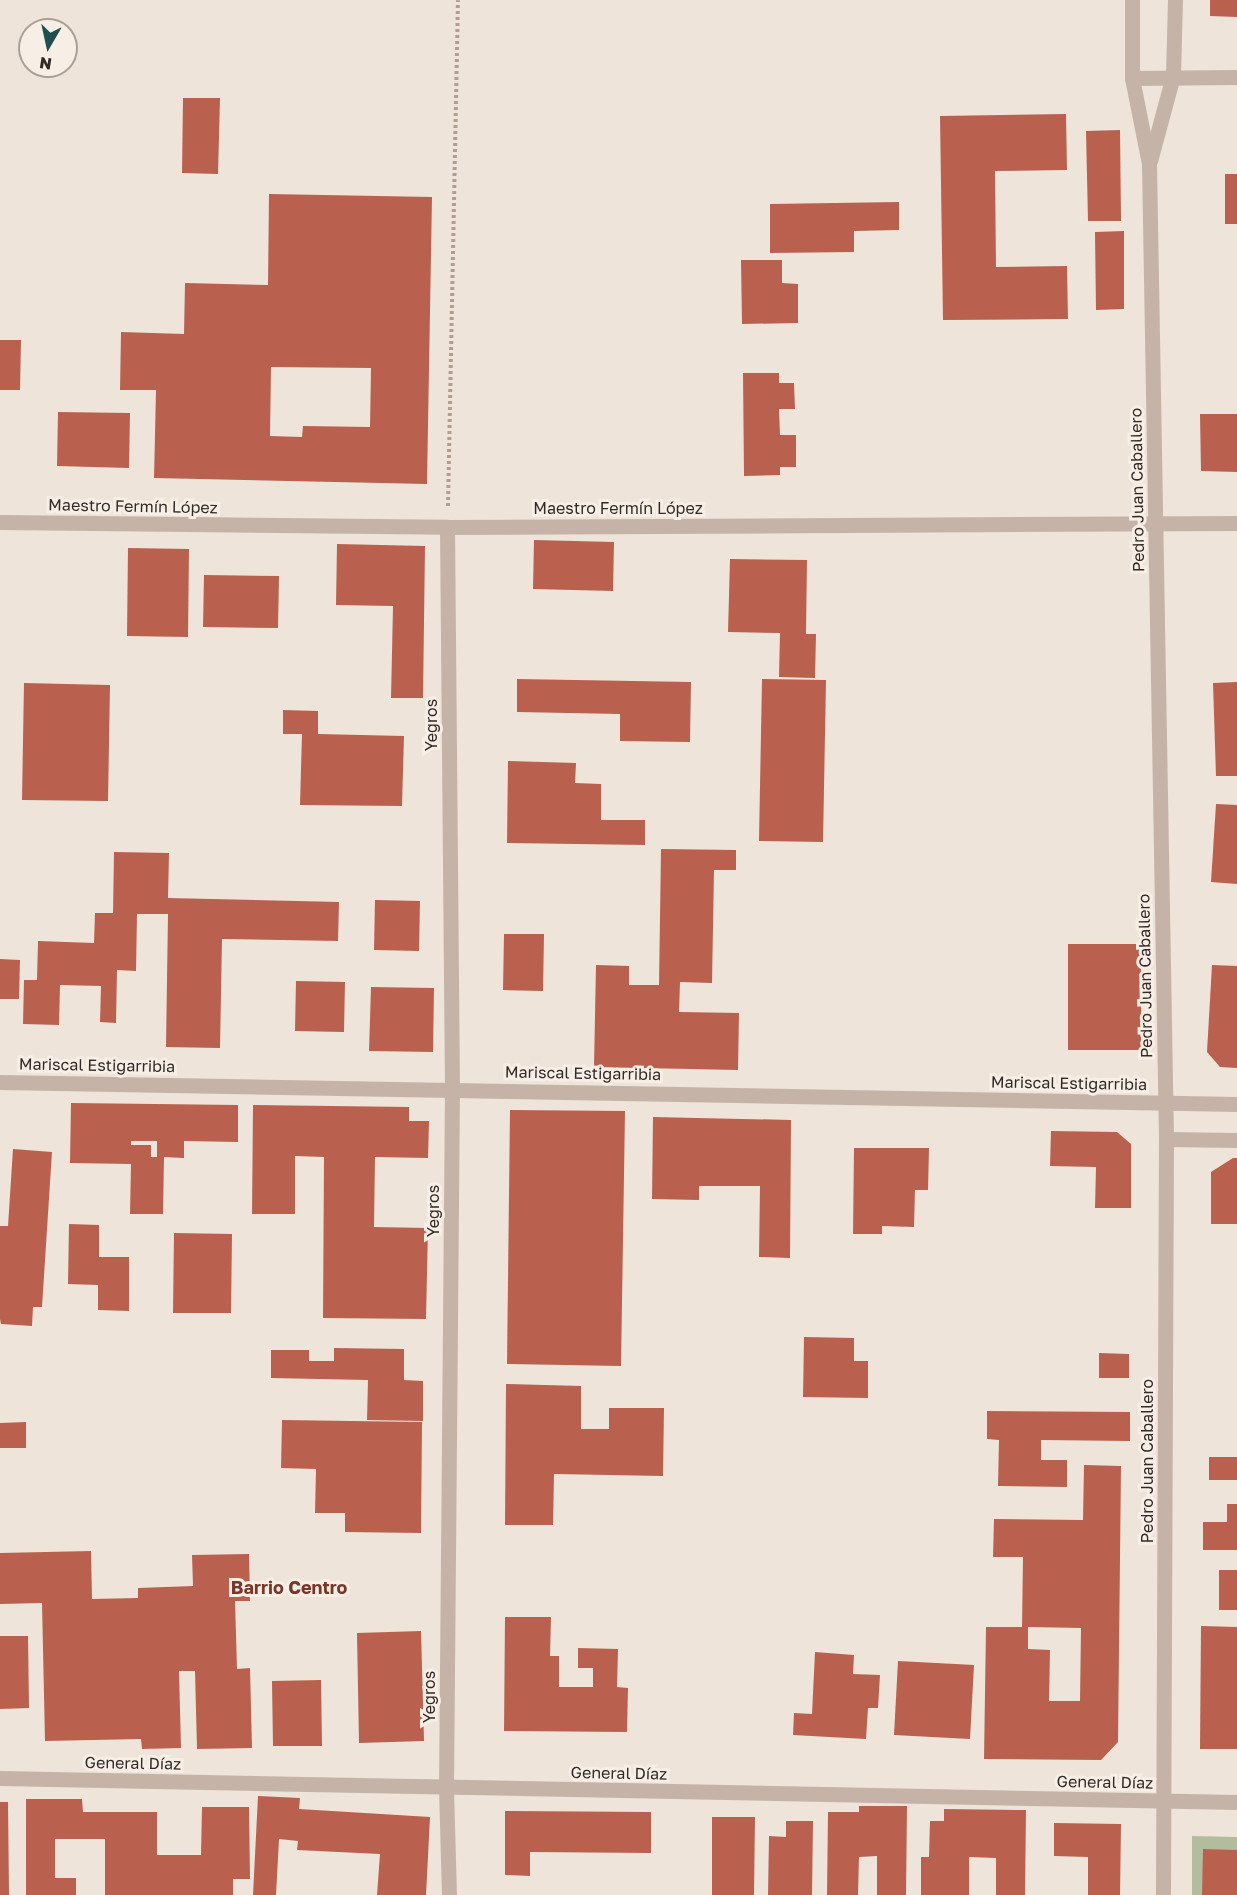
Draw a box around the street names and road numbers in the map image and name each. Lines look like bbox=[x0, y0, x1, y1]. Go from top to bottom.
street label: Pedro Juan Caballero bbox=[1126, 408, 1148, 572]
street label: Maestro Fermín López bbox=[48, 495, 218, 517]
street label: Maestro Fermín López bbox=[533, 498, 703, 518]
street label: Yegros bbox=[421, 699, 441, 751]
street label: Pedro Juan Caballero bbox=[1134, 894, 1156, 1058]
street label: Mariscal Estigarribia bbox=[19, 1054, 175, 1076]
street label: Mariscal Estigarribia bbox=[505, 1062, 661, 1084]
street label: Mariscal Estigarribia bbox=[991, 1072, 1147, 1094]
street label: Yegros bbox=[423, 1185, 443, 1237]
street label: Pedro Juan Caballero bbox=[1137, 1379, 1157, 1543]
street label: Yegros bbox=[419, 1671, 439, 1723]
street label: General Díaz bbox=[85, 1753, 181, 1773]
street label: General Díaz bbox=[571, 1763, 667, 1783]
street label: General Díaz bbox=[1057, 1772, 1153, 1792]

